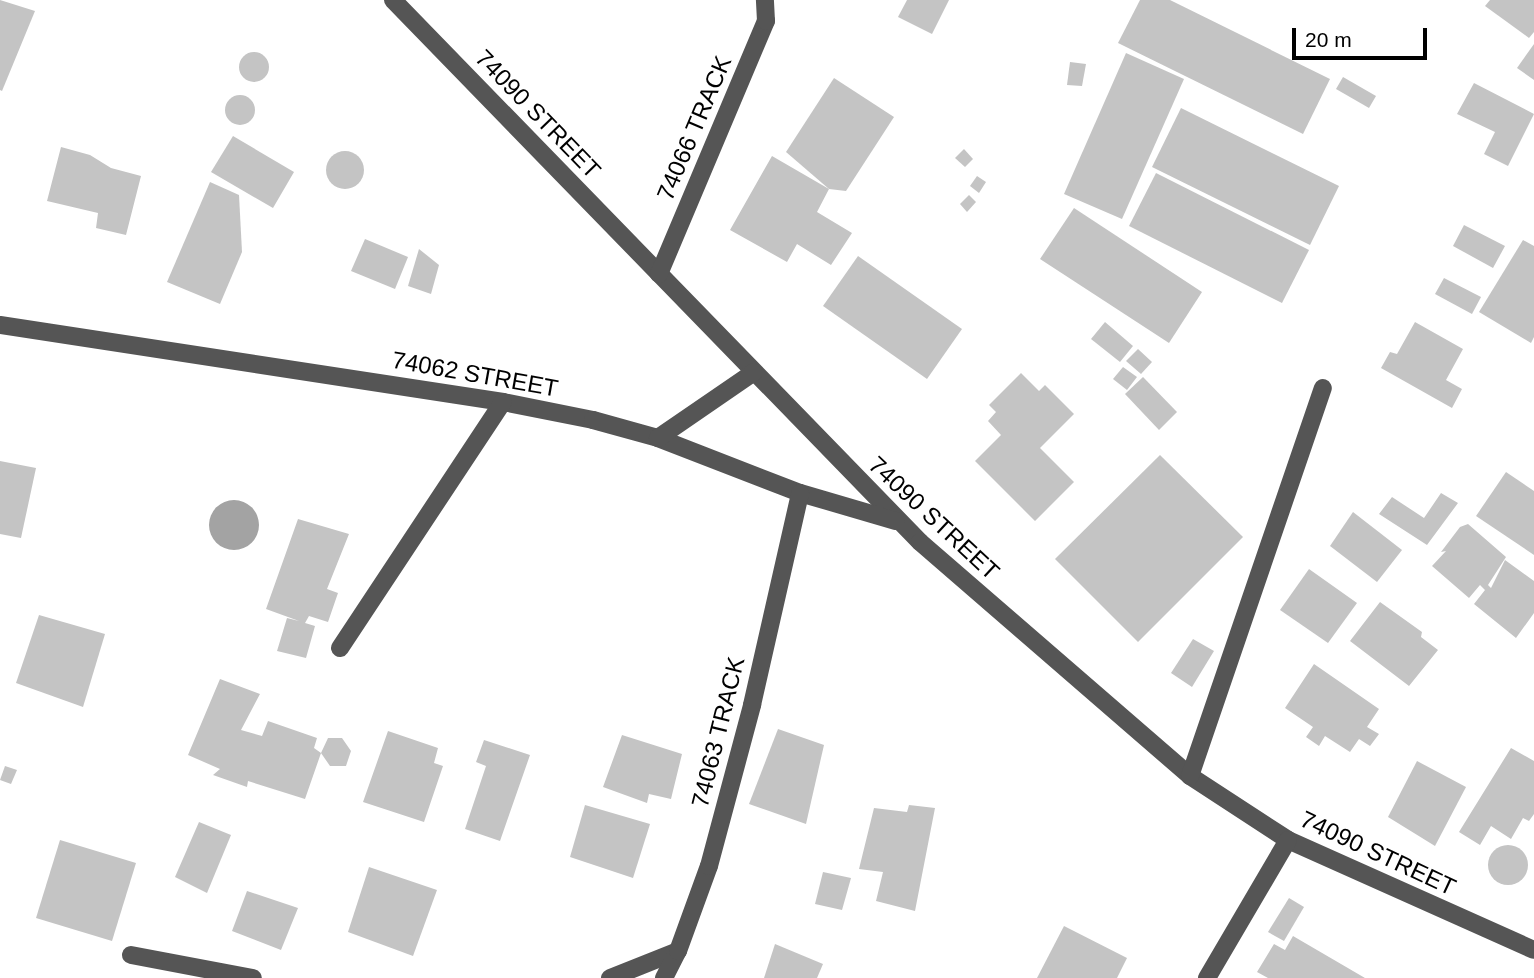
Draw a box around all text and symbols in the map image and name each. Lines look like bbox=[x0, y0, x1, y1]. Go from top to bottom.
scale bar bbox=[1296, 14, 1431, 58]
text: 20 m bbox=[1305, 28, 1352, 51]
street label: 74090 STREET bbox=[469, 44, 607, 184]
street label: 74066 TRACK bbox=[651, 51, 737, 205]
street label: 74062 STREET bbox=[390, 345, 560, 403]
street label: 74090 STREET bbox=[863, 450, 1005, 586]
street label: 74063 TRACK bbox=[685, 653, 751, 811]
street label: 74090 STREET bbox=[1296, 804, 1460, 902]

